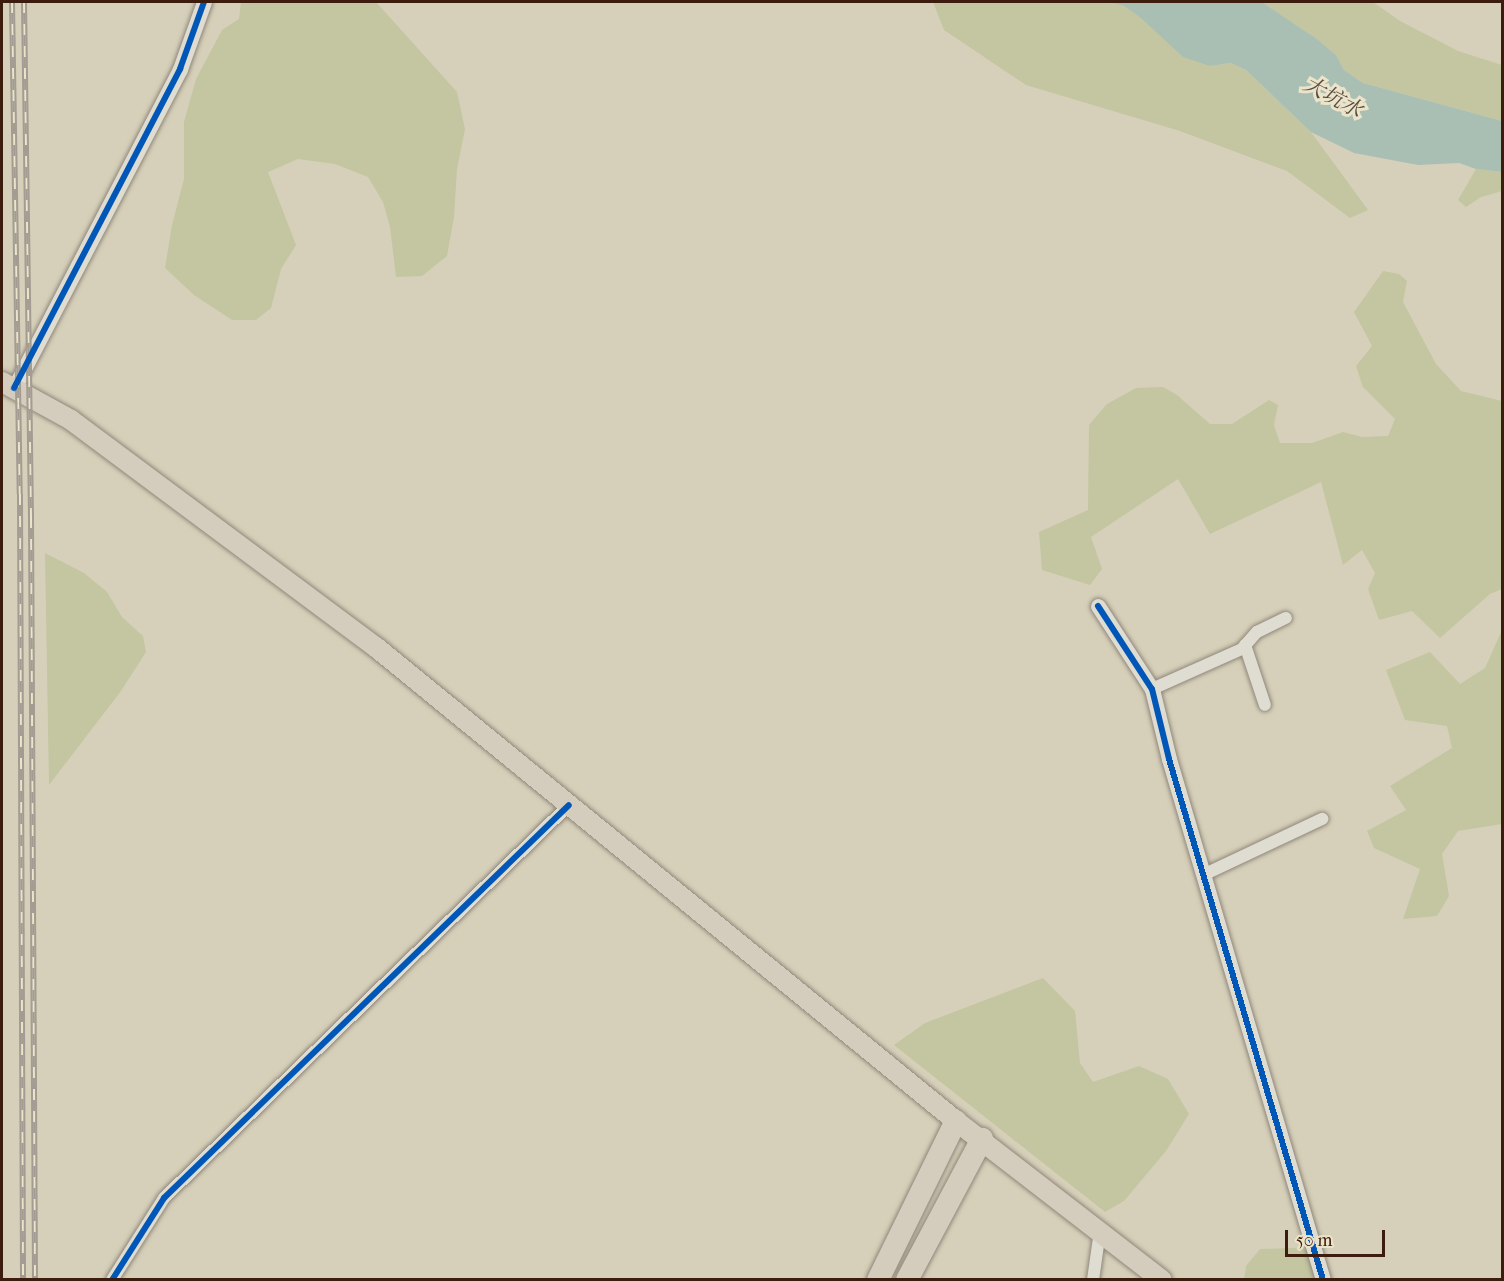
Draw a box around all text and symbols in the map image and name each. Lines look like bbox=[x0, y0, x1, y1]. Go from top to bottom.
water label: 大坑水 bbox=[1299, 71, 1367, 123]
scale bar bbox=[1288, 1218, 1388, 1256]
text: 50 m bbox=[1296, 1230, 1332, 1251]

